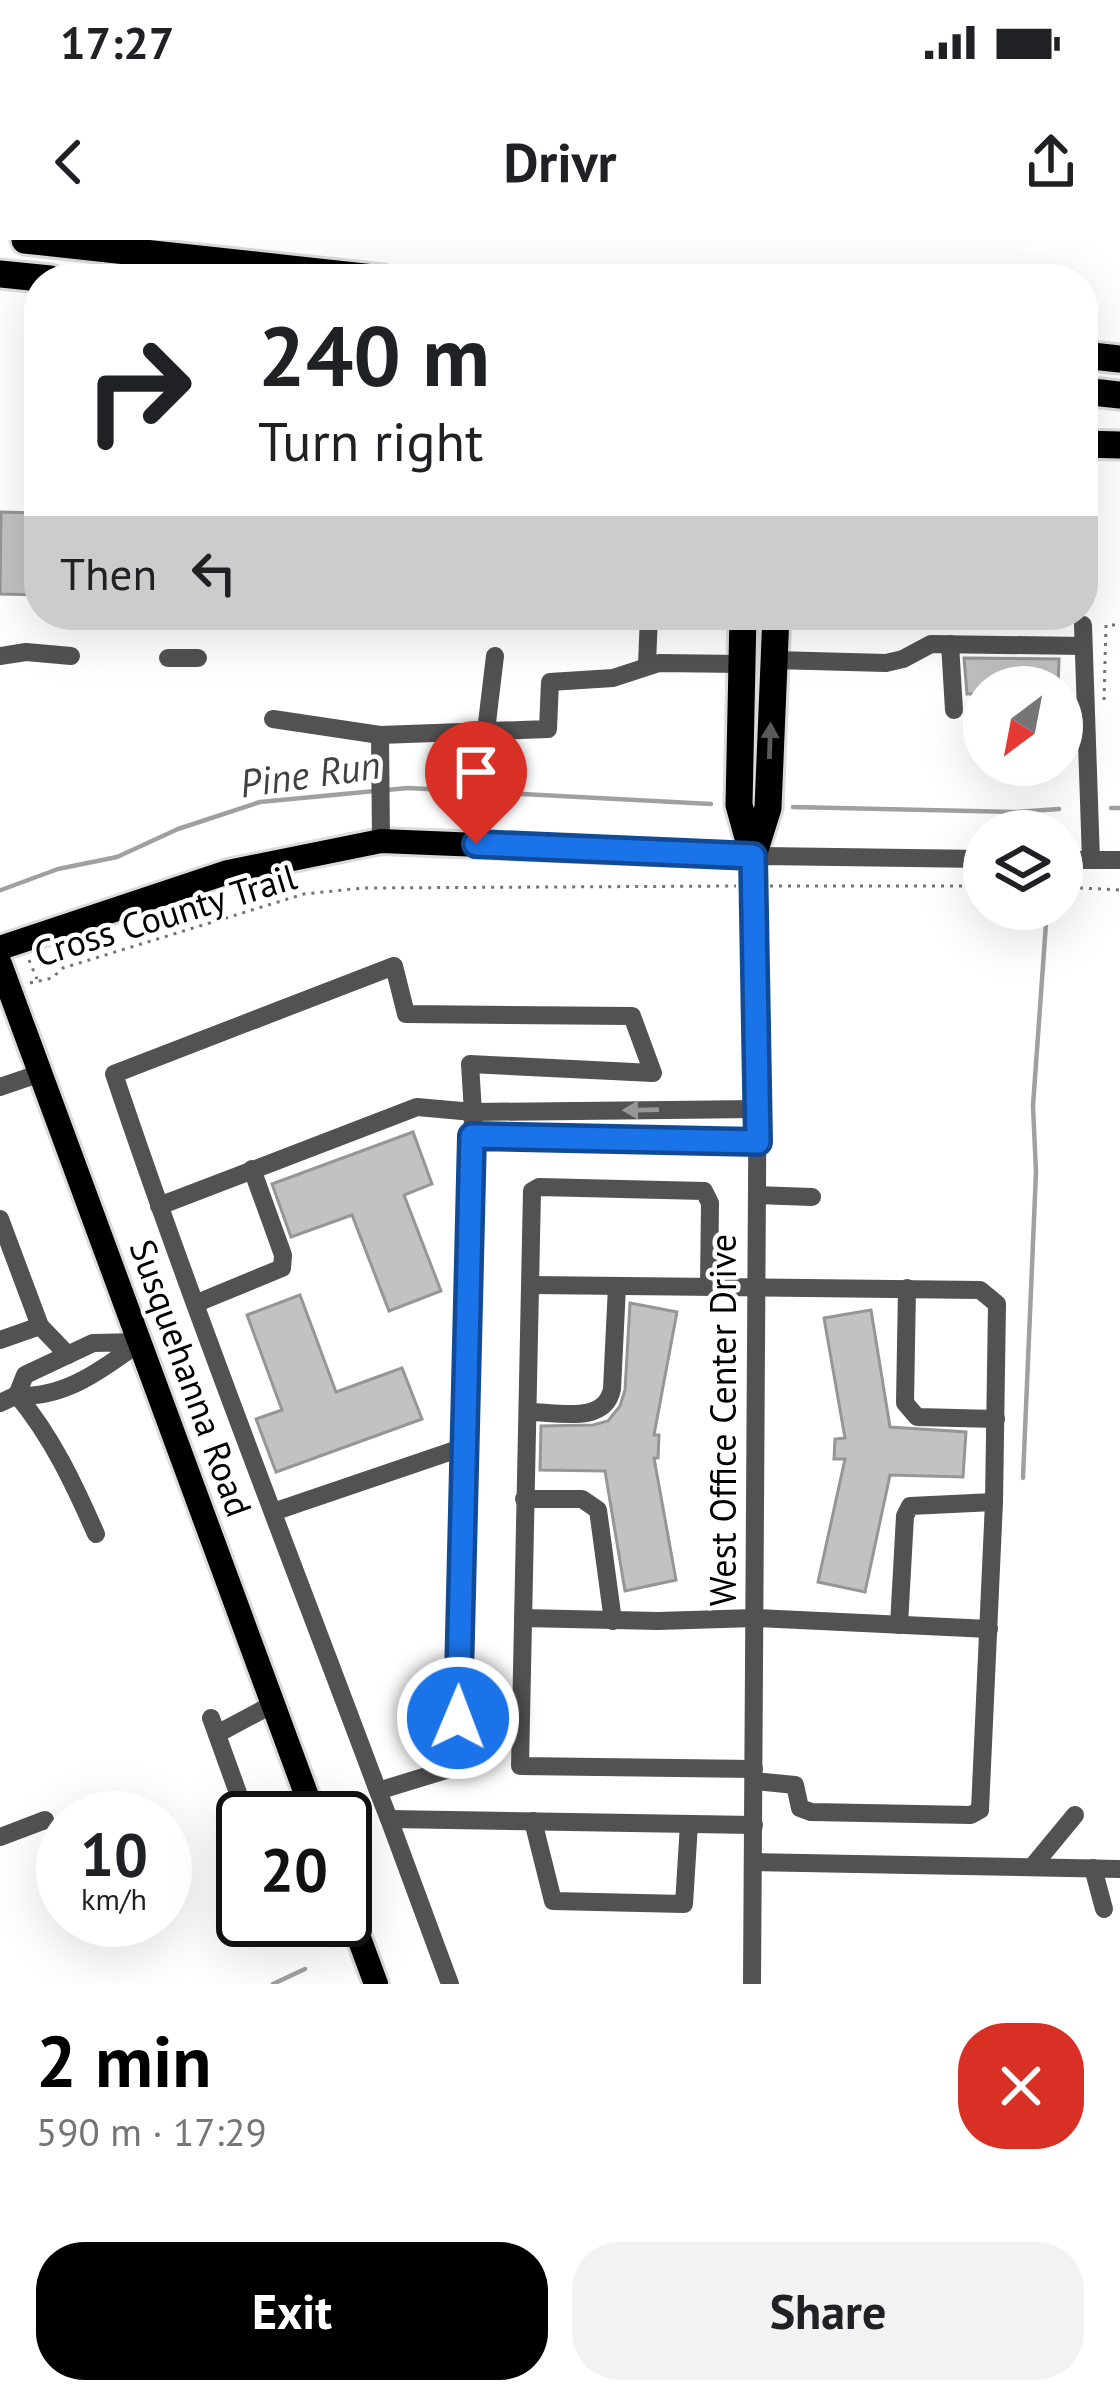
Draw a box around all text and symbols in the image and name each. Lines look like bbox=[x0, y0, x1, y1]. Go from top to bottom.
text: 17:27 bbox=[60, 13, 174, 71]
text: Drivr bbox=[503, 127, 617, 197]
icon: back bbox=[36, 129, 102, 195]
icon: share bbox=[1018, 129, 1084, 195]
text: 240 m bbox=[258, 300, 490, 409]
icon: right bbox=[60, 312, 216, 468]
text: Turn right bbox=[258, 406, 483, 476]
icon: left bbox=[181, 540, 247, 606]
text: Then bbox=[60, 544, 157, 602]
north arrow bbox=[963, 666, 1083, 786]
map controls bbox=[963, 666, 1083, 930]
pin bbox=[425, 721, 527, 844]
one-way arrow bbox=[761, 721, 780, 759]
water label: Pine Run bbox=[236, 738, 383, 809]
icon: arrive bbox=[443, 739, 509, 805]
button: layers bbox=[963, 810, 1083, 930]
street label: Cross County Trail bbox=[28, 852, 302, 977]
one-way arrow bbox=[621, 1100, 659, 1120]
street label: Susquehanna Road bbox=[120, 1233, 263, 1523]
street label: West Office Center Drive bbox=[699, 1234, 746, 1606]
position arrow bbox=[395, 1655, 521, 1781]
speed limit sign: 20 bbox=[216, 1791, 372, 1947]
text: 10 bbox=[80, 1815, 148, 1893]
text: km/h bbox=[81, 1879, 147, 1918]
text: 2 min bbox=[36, 2014, 212, 2107]
button: close bbox=[958, 2023, 1084, 2149]
text: 590 m · 17:29 bbox=[36, 2106, 267, 2157]
button: Exit bbox=[36, 2242, 548, 2380]
button: Share bbox=[572, 2242, 1084, 2380]

